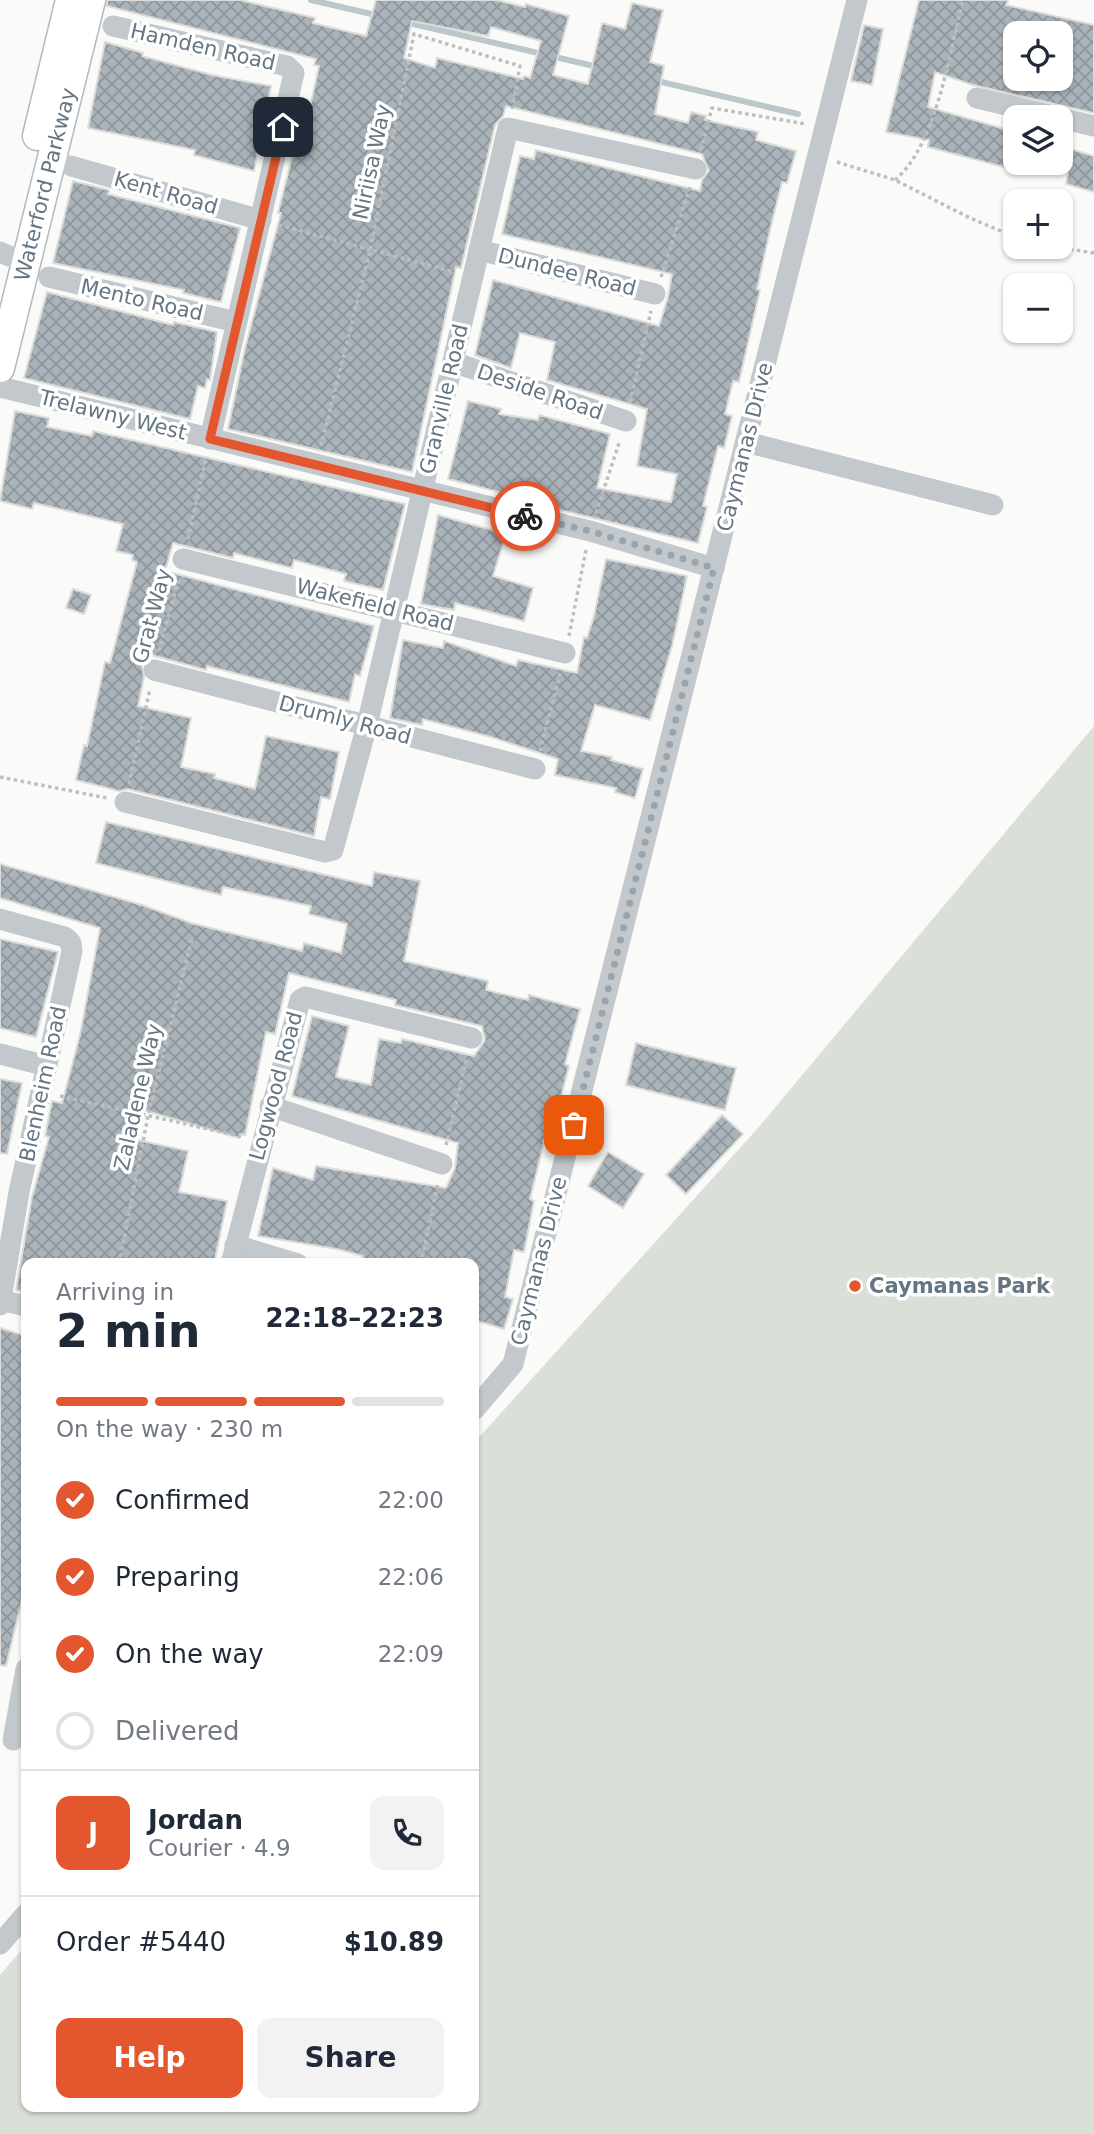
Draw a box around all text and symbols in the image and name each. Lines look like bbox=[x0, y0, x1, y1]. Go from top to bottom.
street label: Hamden Road bbox=[128, 19, 278, 75]
map controls bbox=[1003, 21, 1073, 343]
button: locate bbox=[1003, 21, 1073, 91]
street label: Waterford Parkway bbox=[10, 85, 81, 284]
pin bbox=[253, 97, 313, 157]
street label: Niriisa Way bbox=[348, 102, 396, 222]
button: layers bbox=[1003, 105, 1073, 175]
icon: home bbox=[264, 108, 302, 146]
street label: Kent Road bbox=[111, 167, 221, 219]
button: + bbox=[1003, 189, 1073, 259]
street label: Dundee Road bbox=[496, 243, 638, 301]
button: − bbox=[1003, 273, 1073, 343]
street label: Mento Road bbox=[78, 274, 206, 326]
street label: Granville Road bbox=[415, 322, 473, 476]
street label: Deside Road bbox=[474, 359, 606, 425]
street label: Caymanas Drive bbox=[712, 360, 778, 534]
street label: Trelawny West bbox=[36, 385, 189, 445]
courier bbox=[490, 481, 560, 551]
icon: bike bbox=[506, 497, 544, 535]
street label: Grat Way bbox=[128, 566, 176, 666]
street label: Wakefield Road bbox=[294, 574, 456, 636]
street label: Drumly Road bbox=[276, 691, 414, 749]
street label: Blenheim Road bbox=[15, 1004, 71, 1164]
street label: Logwood Road bbox=[245, 1009, 307, 1163]
street label: Zaladene Way bbox=[109, 1021, 167, 1173]
pin bbox=[544, 1095, 604, 1155]
icon: bag bbox=[555, 1106, 593, 1144]
street label: Caymanas Drive bbox=[506, 1174, 572, 1348]
place label: Caymanas Park bbox=[869, 1274, 1051, 1298]
marker: Caymanas Park bbox=[847, 1278, 863, 1294]
text: Arriving in bbox=[56, 1279, 174, 1305]
text: 22:18–22:23 bbox=[265, 1303, 444, 1333]
text: 2 min bbox=[56, 1304, 200, 1358]
text: On the way · 230 m bbox=[56, 1416, 283, 1442]
icon: check bbox=[56, 1481, 94, 1519]
text: Confirmed bbox=[115, 1485, 250, 1515]
text: 22:00 bbox=[378, 1487, 444, 1513]
icon: check bbox=[56, 1558, 94, 1596]
text: Preparing bbox=[115, 1562, 240, 1592]
text: 22:06 bbox=[378, 1564, 444, 1590]
icon: check bbox=[56, 1635, 94, 1673]
text: On the way bbox=[115, 1639, 264, 1669]
text: 22:09 bbox=[378, 1641, 444, 1667]
text: Delivered bbox=[115, 1716, 239, 1746]
button: phone bbox=[370, 1796, 444, 1870]
text: Jordan bbox=[148, 1805, 243, 1835]
text: J bbox=[88, 1818, 98, 1848]
text: Courier · 4.9 bbox=[148, 1835, 291, 1861]
text: Order #5440 bbox=[56, 1927, 226, 1957]
text: $10.89 bbox=[344, 1927, 444, 1957]
button: Help bbox=[56, 2018, 243, 2098]
button: Share bbox=[257, 2018, 444, 2098]

